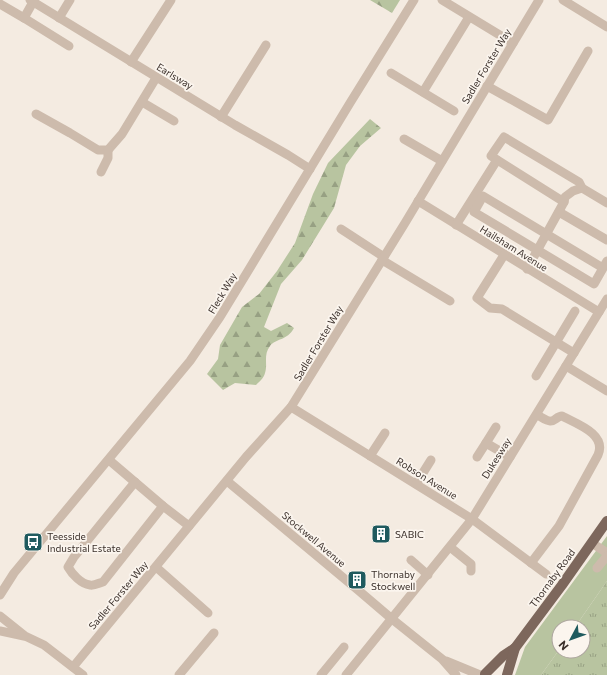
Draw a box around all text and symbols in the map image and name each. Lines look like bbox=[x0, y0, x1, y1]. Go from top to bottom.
street label: Sadler Forster Way bbox=[459, 26, 513, 106]
street label: Earlsway bbox=[155, 60, 195, 92]
street label: Hailsham Avenue bbox=[478, 222, 550, 274]
street label: Fleck Way bbox=[205, 270, 239, 316]
street label: Sadler Forster Way bbox=[291, 303, 345, 383]
street label: Dukesway bbox=[479, 435, 513, 481]
street label: Robson Avenue bbox=[394, 454, 460, 502]
street label: Stockwell Avenue bbox=[280, 509, 348, 569]
building icon: SABIC bbox=[370, 523, 392, 545]
place label: SABIC bbox=[395, 528, 424, 540]
place label: Teesside Industrial Estate bbox=[47, 530, 121, 554]
bus stop icon: Teesside Industrial Estate bbox=[22, 531, 44, 553]
street label: Thornaby Road bbox=[527, 546, 577, 610]
street label: Sadler Forster Way bbox=[86, 558, 150, 632]
place label: Thornaby Stockwell bbox=[371, 568, 415, 592]
building icon: Thornaby Stockwell bbox=[346, 569, 368, 591]
north arrow bbox=[551, 619, 591, 659]
text: N bbox=[555, 639, 571, 653]

